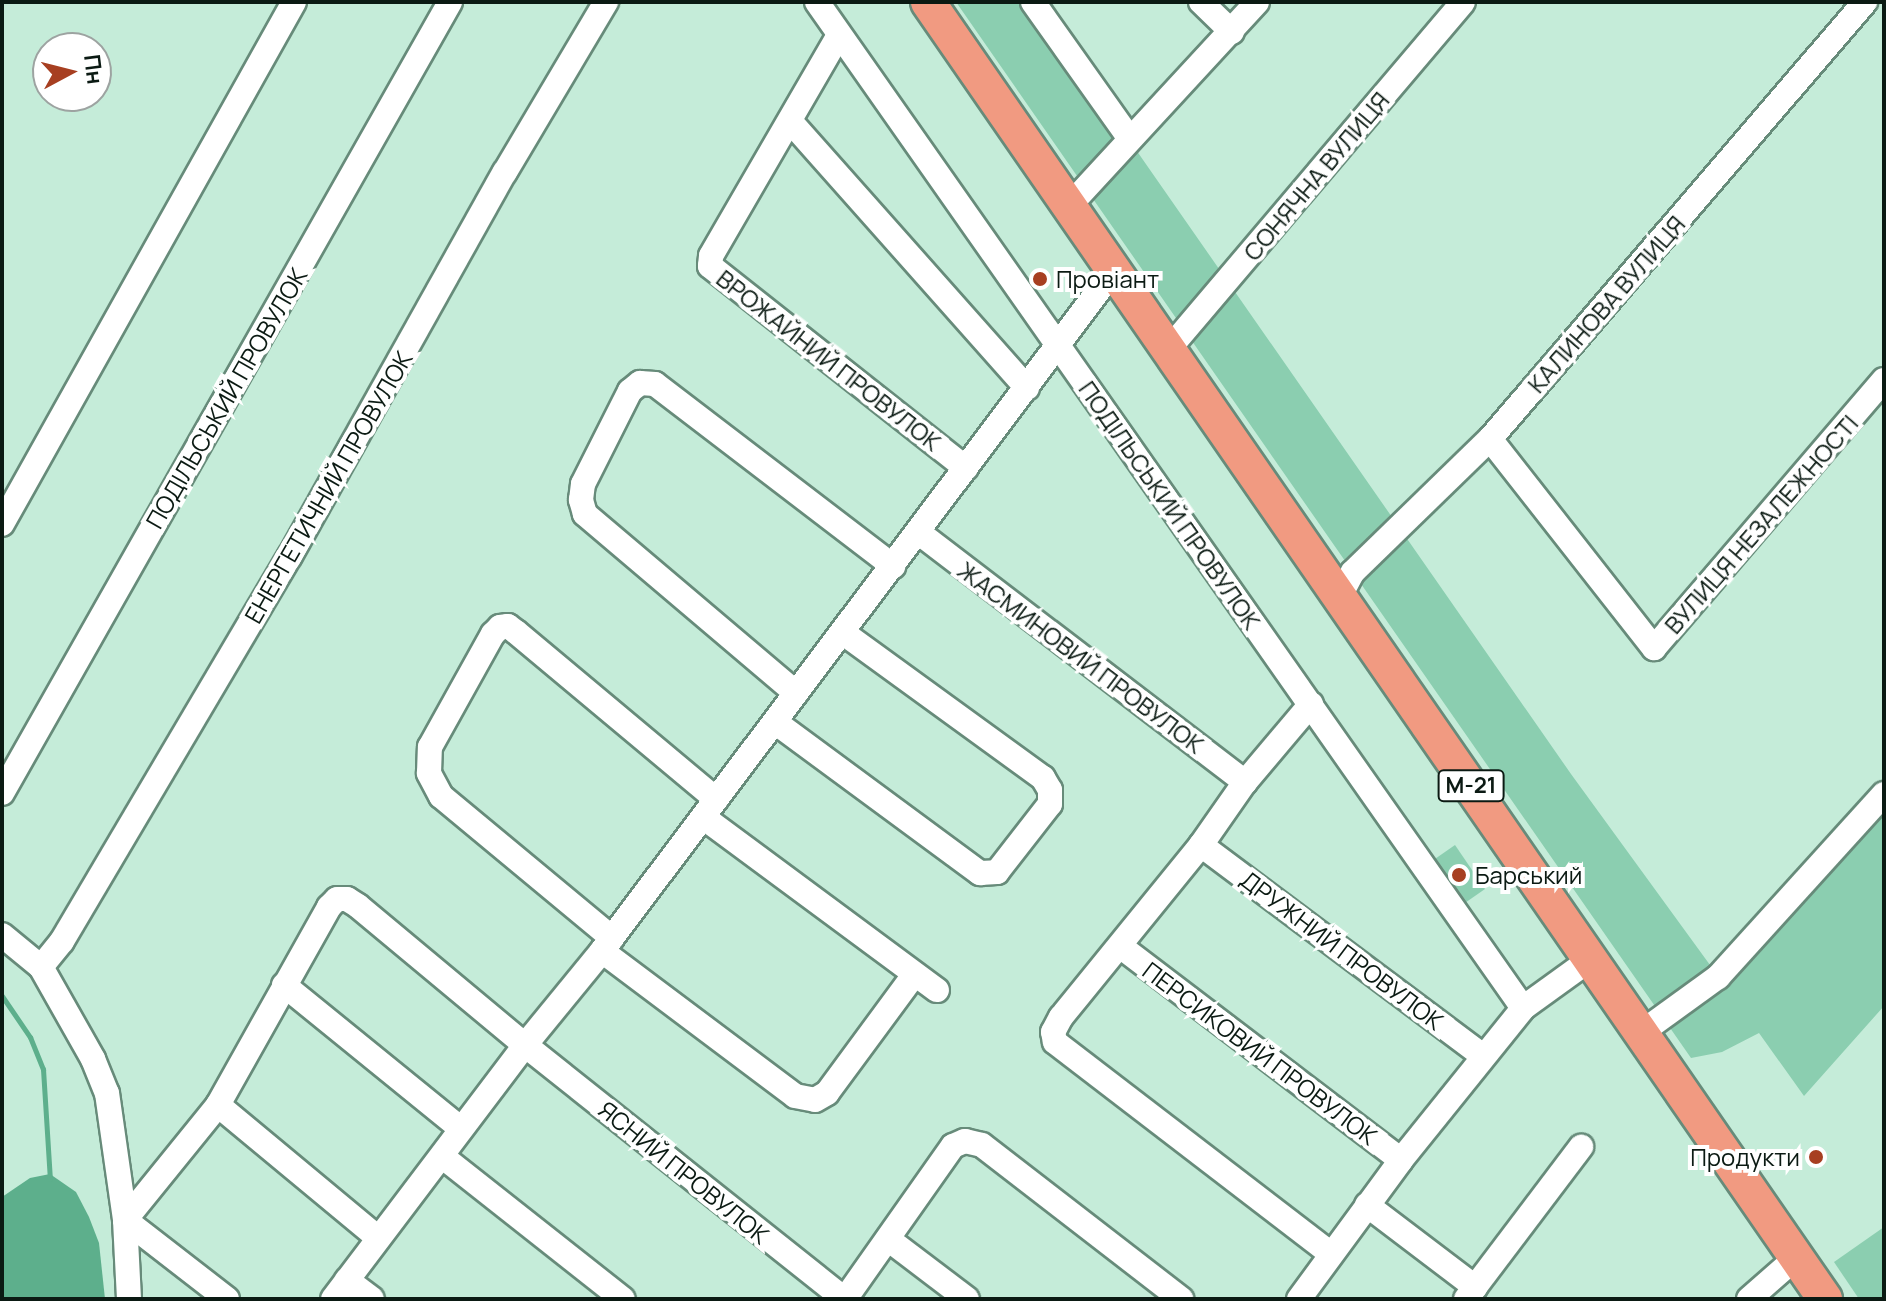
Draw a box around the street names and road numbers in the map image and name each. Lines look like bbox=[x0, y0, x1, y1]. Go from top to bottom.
street label: СОНЯЧНА ВУЛИЦЯ bbox=[1237, 86, 1395, 266]
street label: КАЛИНОВА ВУЛИЦЯ bbox=[1521, 210, 1691, 398]
street label: ПОДІЛЬСЬКИЙ ПРОВУЛОК bbox=[139, 263, 313, 533]
street label: ВРОЖАЙНИЙ ПРОВУЛОК bbox=[711, 264, 947, 456]
street label: ЕНЕРГЕТИЧНИЙ ПРОВУЛОК bbox=[238, 346, 418, 628]
street label: ПОДІЛЬСЬКИЙ ПРОВУЛОК bbox=[1073, 375, 1267, 635]
street label: ВУЛИЦЯ НЕЗАЛЕЖНОСТІ bbox=[1658, 409, 1864, 639]
street label: ЖАСМИНОВИЙ ПРОВУЛОК bbox=[952, 555, 1210, 759]
road number: М-21 bbox=[1437, 768, 1505, 804]
street label: ДРУЖНИЙ ПРОВУЛОК bbox=[1235, 864, 1449, 1036]
street label: ПЕРСИКОВИЙ ПРОВУЛОК bbox=[1137, 956, 1383, 1150]
street label: ЯСНИЙ ПРОВУЛОК bbox=[593, 1095, 775, 1249]

